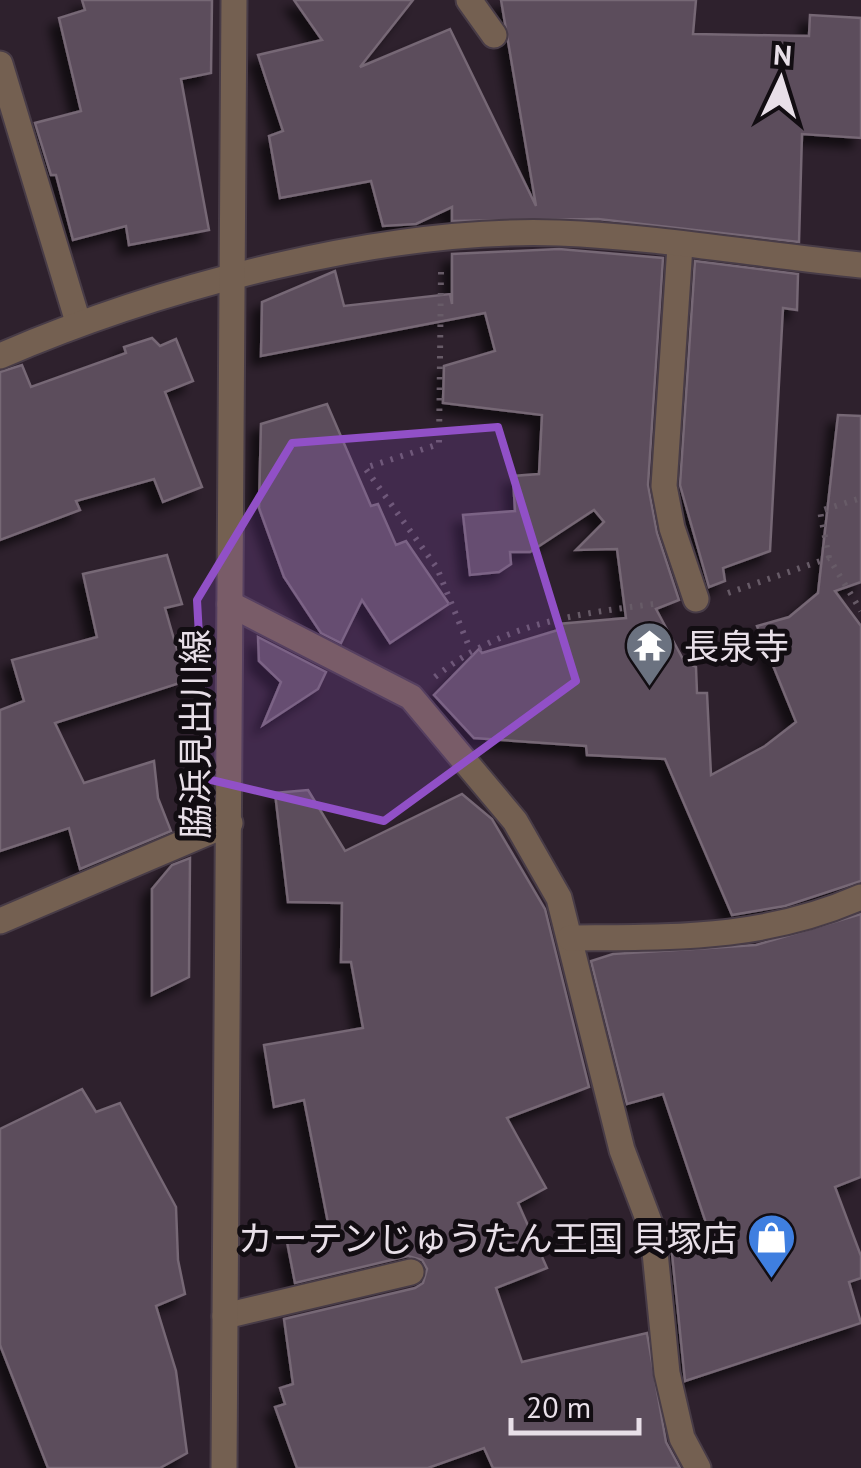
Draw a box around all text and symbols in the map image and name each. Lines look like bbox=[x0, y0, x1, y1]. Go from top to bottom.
north arrow bbox=[731, 30, 831, 130]
text: N bbox=[772, 35, 793, 74]
temple icon: 長泉寺 bbox=[623, 620, 675, 688]
place label: 長泉寺 bbox=[684, 623, 789, 669]
street label: 脇浜見出川線 bbox=[172, 629, 218, 839]
shop icon: カーテンじゅうたん王国 貝塚店 bbox=[746, 1212, 798, 1280]
place label: カーテンじゅうたん王国 貝塚店 bbox=[238, 1215, 737, 1261]
scale bar bbox=[511, 1373, 638, 1435]
text: 20 m bbox=[526, 1387, 591, 1426]

